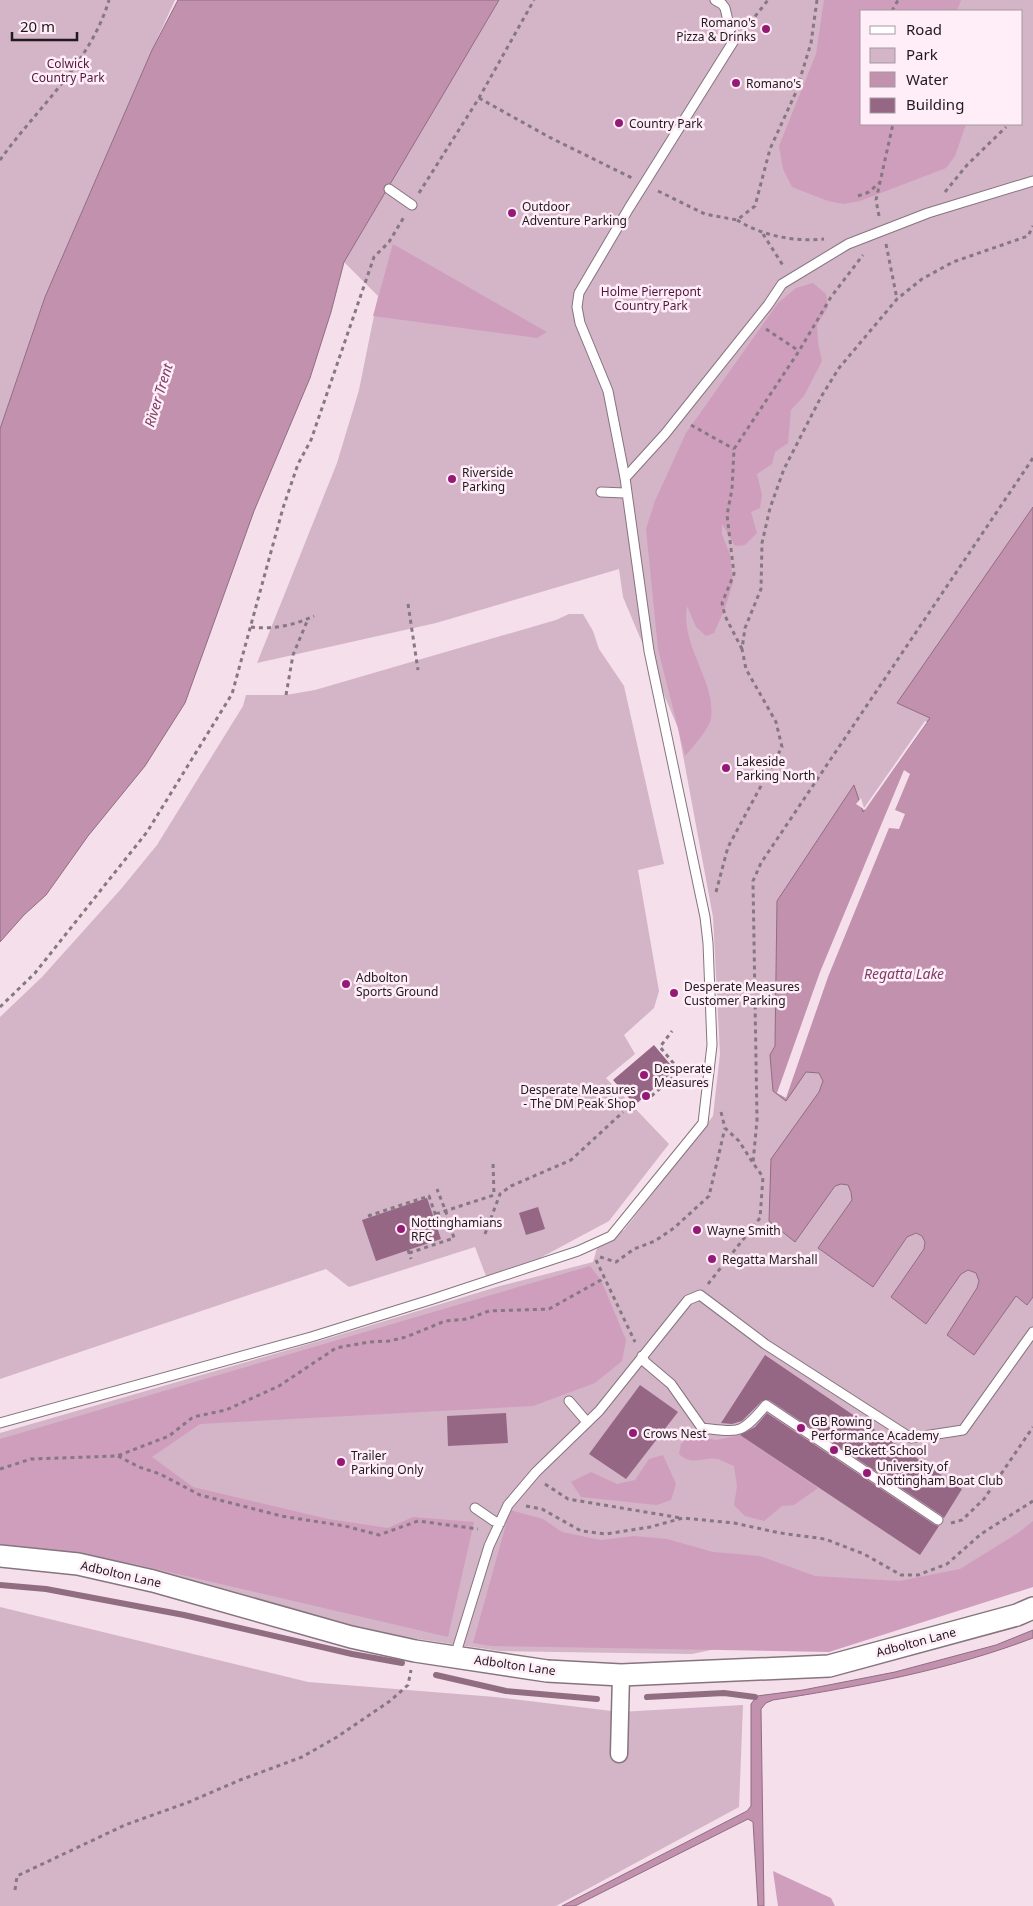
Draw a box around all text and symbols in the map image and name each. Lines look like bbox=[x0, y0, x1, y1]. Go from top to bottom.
scale bar bbox=[12, 10, 78, 42]
legend bbox=[860, 10, 1023, 125]
place label: Romano's Pizza & Drinks bbox=[676, 14, 756, 45]
text: 20 m bbox=[20, 16, 55, 36]
text: Road bbox=[906, 19, 942, 39]
marker: Romano's Pizza & Drinks bbox=[760, 23, 772, 35]
text: Park bbox=[906, 44, 938, 64]
park label: Colwick Country Park bbox=[31, 55, 105, 86]
text: Water bbox=[906, 69, 948, 89]
place label: Romano's bbox=[746, 75, 802, 92]
marker: Romano's bbox=[730, 77, 742, 89]
text: Building bbox=[906, 94, 964, 114]
place label: Country Park bbox=[629, 115, 703, 132]
marker: Country Park bbox=[613, 117, 625, 129]
place label: Outdoor Adventure Parking bbox=[522, 198, 627, 229]
marker: Outdoor Adventure Parking bbox=[506, 207, 518, 219]
park label: Holme Pierrepont Country Park bbox=[601, 283, 702, 314]
water label: River Trent bbox=[139, 360, 177, 429]
place label: Riverside Parking bbox=[462, 464, 514, 495]
marker: Riverside Parking bbox=[446, 473, 458, 485]
place label: Lakeside Parking North bbox=[736, 753, 815, 784]
marker: Lakeside Parking North bbox=[720, 762, 732, 774]
water label: Regatta Lake bbox=[864, 964, 944, 983]
place label: Adbolton Sports Ground bbox=[356, 969, 438, 1000]
marker: Adbolton Sports Ground bbox=[340, 978, 352, 990]
place label: Desperate Measures Customer Parking bbox=[684, 978, 800, 1009]
marker: Desperate Measures Customer Parking bbox=[668, 987, 680, 999]
place label: Desperate Measures bbox=[654, 1060, 712, 1091]
marker: Desperate Measures bbox=[638, 1069, 650, 1081]
place label: Desperate Measures - The DM Peak Shop bbox=[520, 1081, 636, 1112]
marker: Desperate Measures - The DM Peak Shop bbox=[640, 1090, 652, 1102]
place label: Nottinghamians RFC bbox=[411, 1214, 503, 1245]
place label: Wayne Smith bbox=[707, 1222, 781, 1239]
marker: Nottinghamians RFC bbox=[395, 1223, 407, 1235]
marker: Wayne Smith bbox=[691, 1224, 703, 1236]
place label: Regatta Marshall bbox=[722, 1251, 818, 1268]
marker: Regatta Marshall bbox=[706, 1253, 718, 1265]
place label: GB Rowing Performance Academy bbox=[811, 1413, 940, 1444]
marker: GB Rowing Performance Academy bbox=[795, 1422, 807, 1434]
place label: Crows Nest bbox=[643, 1425, 707, 1442]
marker: Crows Nest bbox=[627, 1427, 639, 1439]
place label: Beckett School bbox=[844, 1442, 927, 1459]
marker: Beckett School bbox=[828, 1444, 840, 1456]
place label: Trailer Parking Only bbox=[351, 1447, 424, 1478]
marker: Trailer Parking Only bbox=[335, 1456, 347, 1468]
place label: University of Nottingham Boat Club bbox=[877, 1458, 1003, 1489]
marker: University of Nottingham Boat Club bbox=[861, 1467, 873, 1479]
street label: Adbolton Lane bbox=[79, 1556, 163, 1592]
street label: Adbolton Lane bbox=[874, 1623, 958, 1661]
street label: Adbolton Lane bbox=[473, 1651, 557, 1679]

